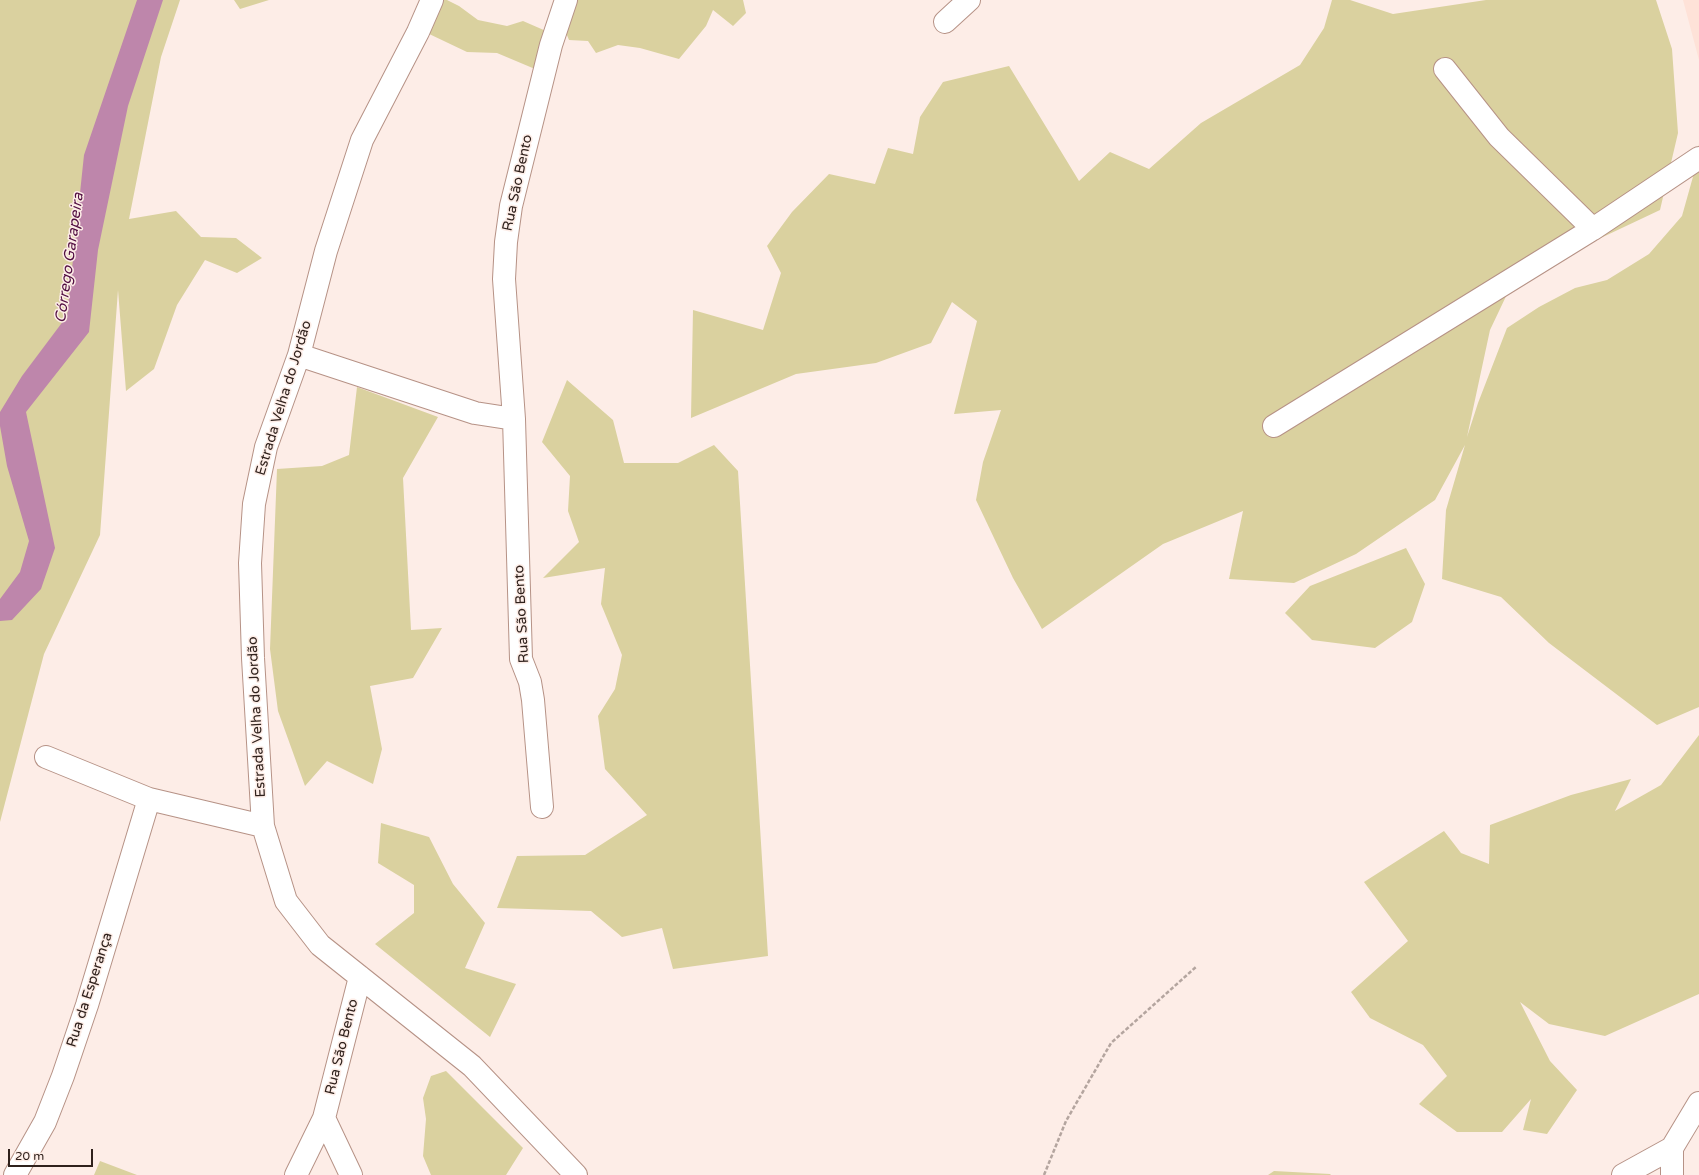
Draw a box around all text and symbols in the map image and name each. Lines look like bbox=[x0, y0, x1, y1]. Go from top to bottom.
street label: Rua São Bento bbox=[500, 133, 536, 233]
water label: Córrego Garapeira bbox=[52, 192, 88, 324]
street label: Estrada Velha do Jordão bbox=[252, 318, 316, 478]
street label: Rua São Bento bbox=[511, 564, 533, 664]
street label: Estrada Velha do Jordão bbox=[244, 636, 270, 798]
street label: Rua da Esperança bbox=[64, 930, 116, 1050]
street label: Rua São Bento bbox=[322, 997, 362, 1097]
scale bar bbox=[10, 1141, 95, 1167]
text: 20 m bbox=[15, 1149, 44, 1163]

